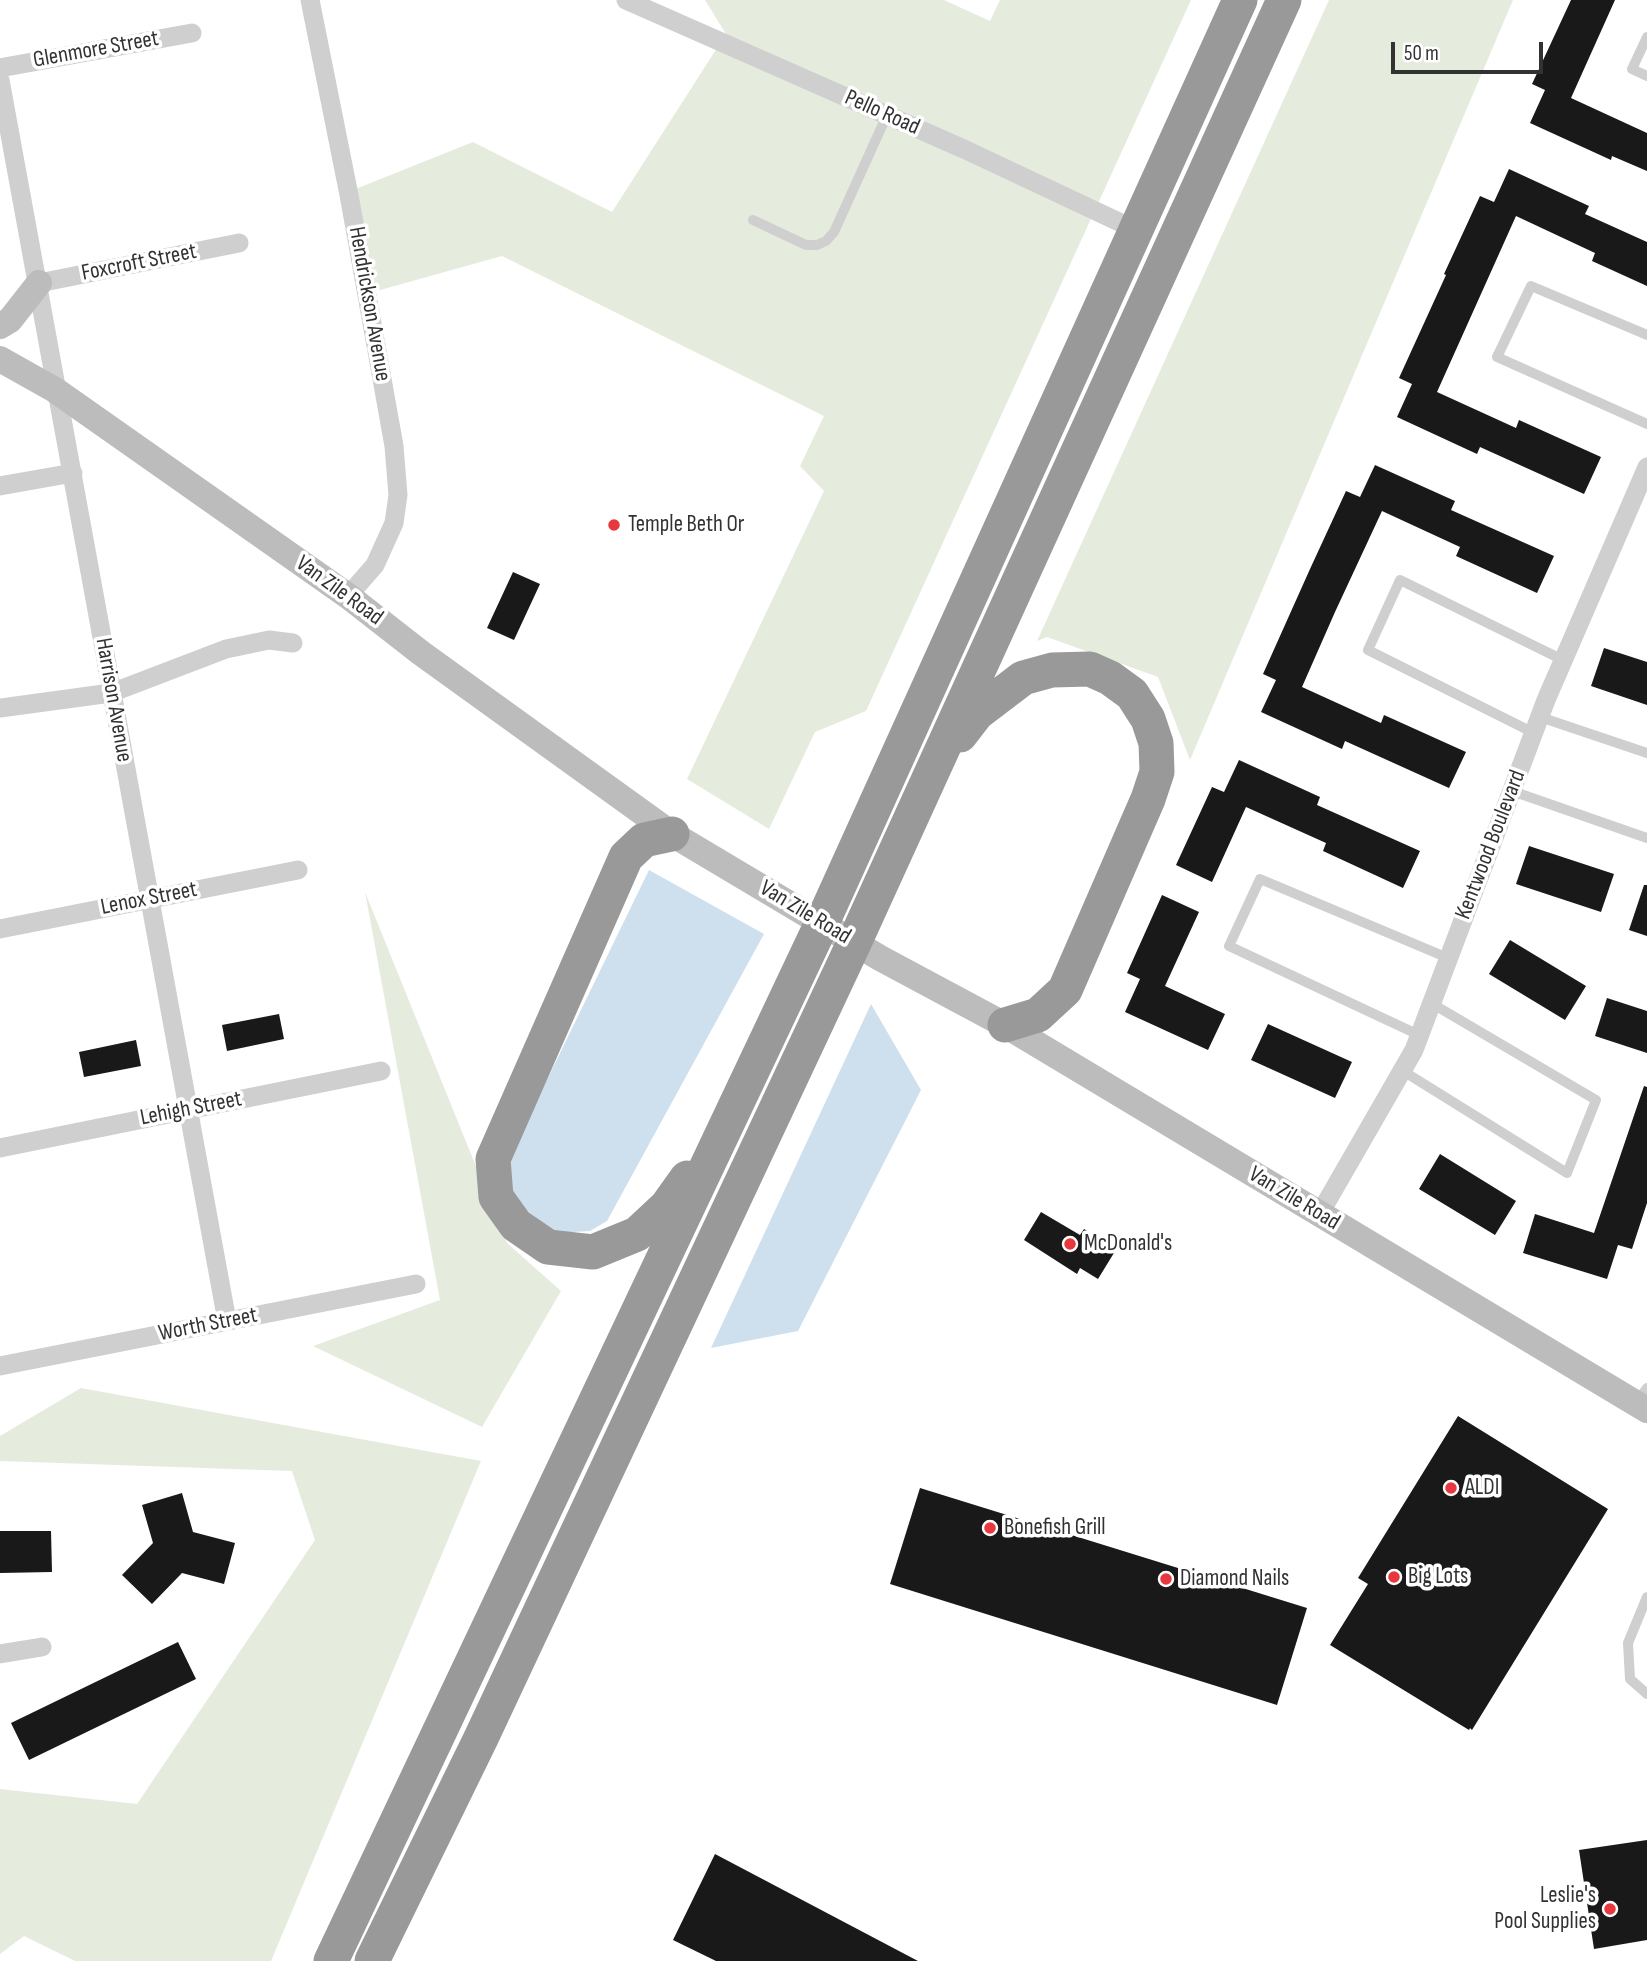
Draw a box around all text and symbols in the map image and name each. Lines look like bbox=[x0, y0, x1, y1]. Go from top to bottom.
street label: Glenmore Street bbox=[31, 25, 161, 75]
scale bar bbox=[1395, 28, 1547, 72]
text: 50 m bbox=[1404, 41, 1439, 66]
street label: Pello Road bbox=[840, 84, 924, 142]
street label: Hendrickson Avenue bbox=[342, 225, 396, 383]
street label: Foxcroft Street bbox=[79, 238, 199, 288]
place label: Temple Beth Or bbox=[628, 511, 744, 539]
marker: Temple Beth Or bbox=[606, 517, 622, 533]
street label: Van Zile Road bbox=[290, 550, 388, 632]
street label: Harrison Avenue bbox=[89, 636, 137, 764]
street label: Kentwood Boulevard bbox=[1450, 767, 1532, 923]
street label: Van Zile Road bbox=[754, 875, 856, 951]
street label: Lenox Street bbox=[99, 876, 199, 922]
street label: Lehigh Street bbox=[138, 1086, 244, 1132]
street label: Van Zile Road bbox=[1243, 1161, 1345, 1237]
place label: McDonald's bbox=[1084, 1230, 1172, 1258]
marker: McDonald's bbox=[1062, 1236, 1078, 1252]
street label: Worth Street bbox=[156, 1302, 260, 1348]
place label: ALDI bbox=[1465, 1474, 1499, 1502]
marker: ALDI bbox=[1443, 1480, 1459, 1496]
place label: Bonefish Grill bbox=[1004, 1514, 1106, 1542]
marker: Bonefish Grill bbox=[982, 1520, 998, 1536]
place label: Big Lots bbox=[1408, 1563, 1468, 1591]
place label: Diamond Nails bbox=[1180, 1565, 1289, 1593]
marker: Big Lots bbox=[1386, 1569, 1402, 1585]
marker: Diamond Nails bbox=[1158, 1571, 1174, 1587]
place label: Leslie's Pool Supplies bbox=[1494, 1882, 1596, 1936]
marker: Leslie's Pool Supplies bbox=[1602, 1901, 1618, 1917]

